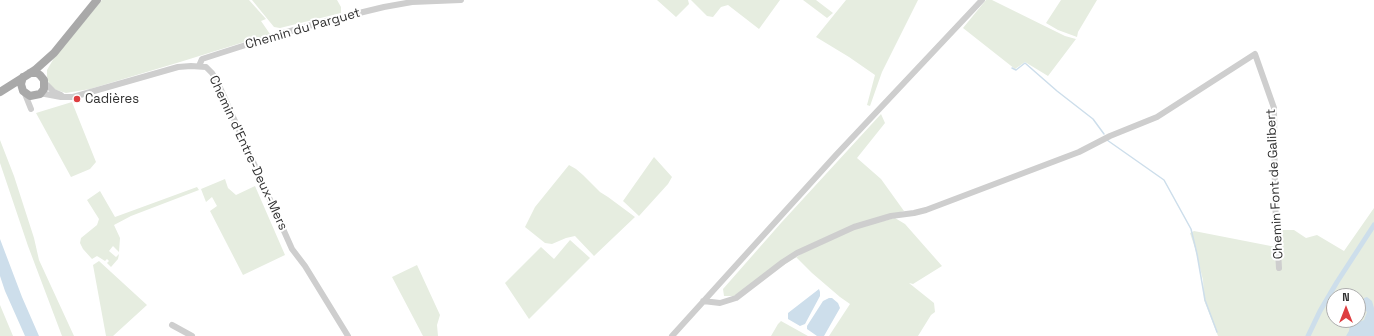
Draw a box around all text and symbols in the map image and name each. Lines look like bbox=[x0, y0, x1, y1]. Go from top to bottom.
street label: Chemin du Parguet bbox=[244, 5, 362, 53]
street label: Chemin d'Entre-Deux-Mers bbox=[205, 73, 291, 233]
place label: Cadières bbox=[85, 91, 139, 107]
marker: Cadières bbox=[72, 94, 82, 104]
street label: Chemin Font de Galibert bbox=[1263, 108, 1287, 260]
north arrow bbox=[1326, 288, 1366, 328]
text: N bbox=[1342, 290, 1350, 304]

